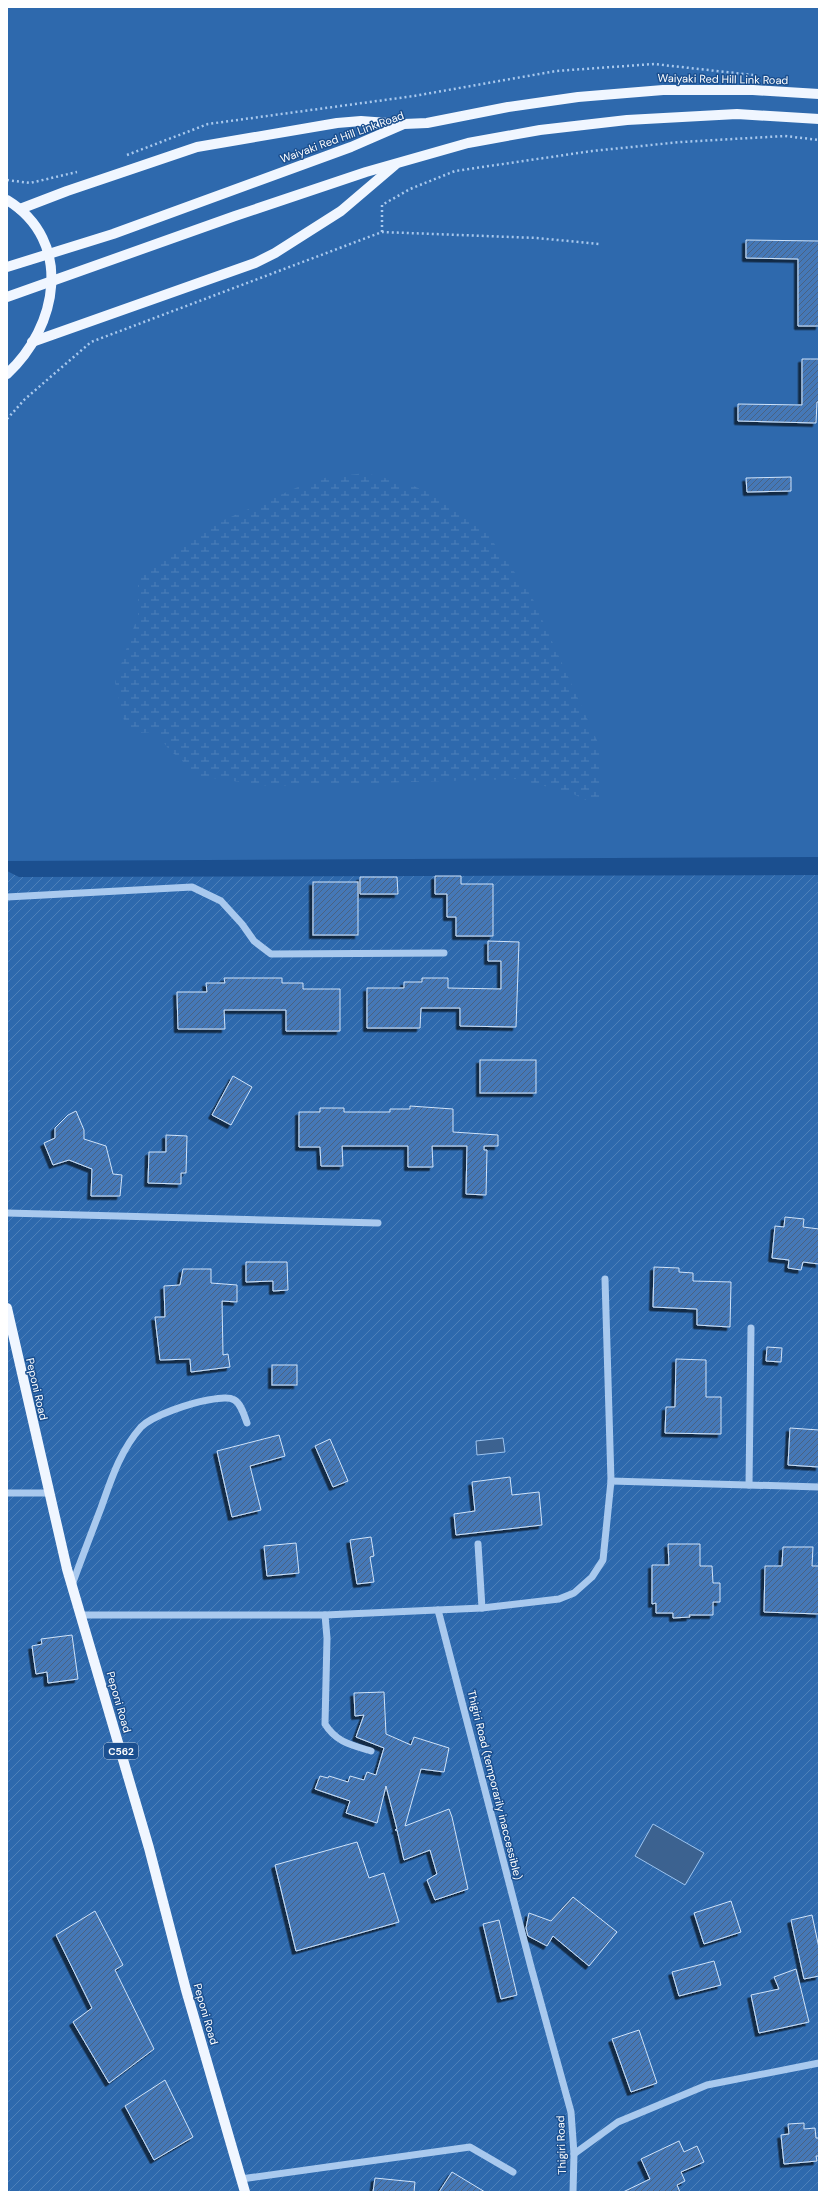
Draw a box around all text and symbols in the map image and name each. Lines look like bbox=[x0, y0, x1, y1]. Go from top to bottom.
street label: Waiyaki Red Hill Link Road bbox=[658, 71, 789, 87]
street label: Waiyaki Red Hill Link Road bbox=[278, 108, 406, 166]
street label: Peponi Road bbox=[23, 1357, 51, 1421]
street label: Peponi Road bbox=[104, 1670, 134, 1734]
street label: Thigiri Road (temporarily inaccessible) bbox=[465, 1689, 525, 1881]
road number: C562 bbox=[104, 1743, 138, 1759]
street label: Peponi Road bbox=[191, 1982, 221, 2046]
street label: Thigiri Road bbox=[553, 2115, 569, 2175]

